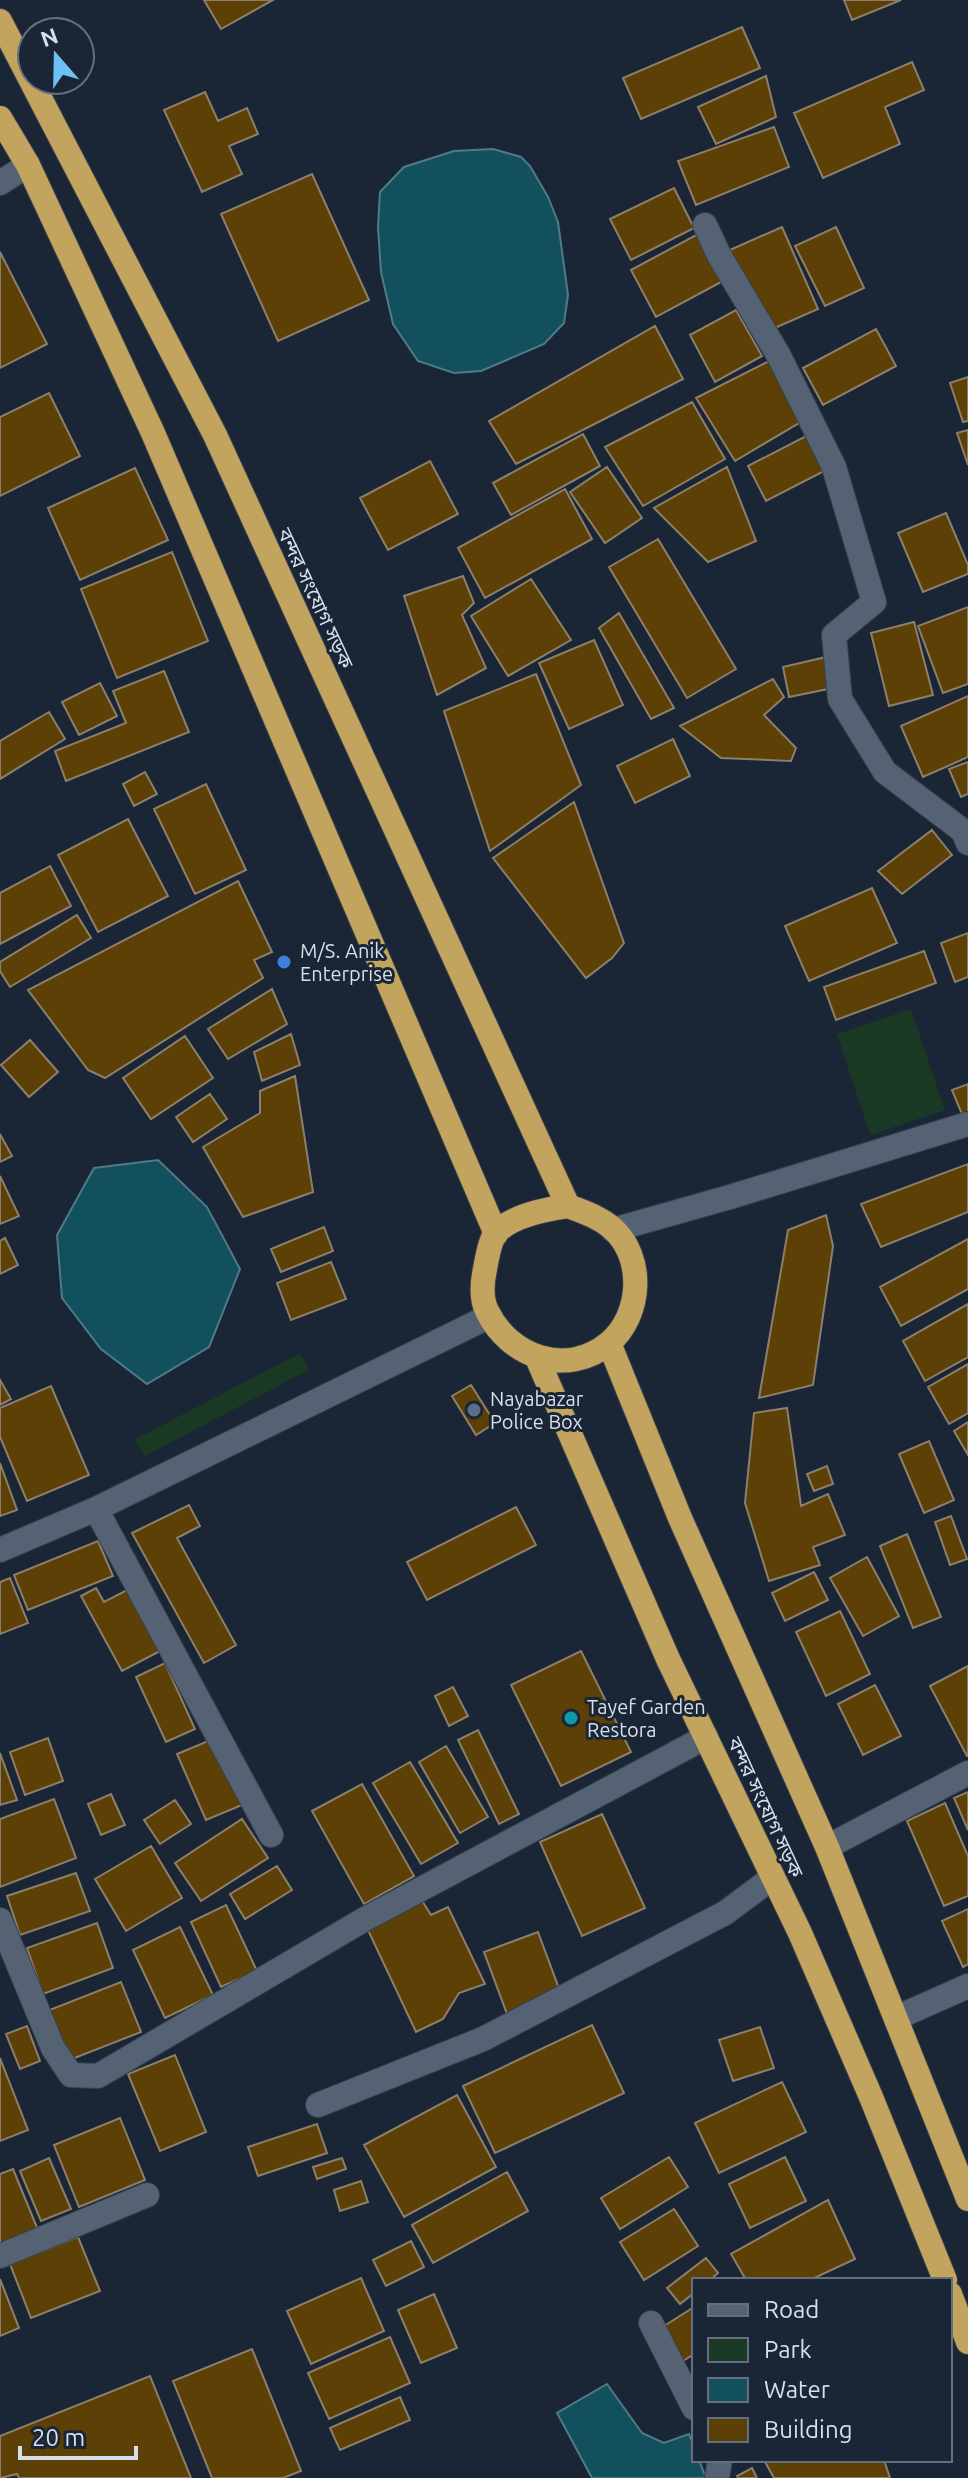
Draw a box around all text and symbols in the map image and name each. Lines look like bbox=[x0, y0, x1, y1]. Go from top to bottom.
north arrow bbox=[16, 16, 96, 96]
text: N bbox=[37, 22, 61, 51]
street label: বন্দর সংযোগ সড়ক bbox=[273, 523, 359, 673]
place label: M/S. Anik Enterprise bbox=[300, 939, 393, 985]
marker: M/S. Anik Enterprise bbox=[275, 953, 293, 971]
place label: Nayabazar Police Box bbox=[490, 1387, 584, 1433]
marker: Nayabazar Police Box bbox=[465, 1401, 483, 1419]
place label: Tayef Garden Restora bbox=[587, 1695, 706, 1741]
marker: Tayef Garden Restora bbox=[562, 1709, 580, 1727]
street label: বন্দর সংযোগ সড়ক bbox=[723, 1732, 809, 1882]
legend bbox=[692, 2278, 952, 2462]
text: Road bbox=[764, 2296, 819, 2323]
text: Park bbox=[764, 2336, 812, 2363]
text: Water bbox=[764, 2376, 830, 2403]
scale bar bbox=[20, 2410, 136, 2460]
text: Building bbox=[764, 2416, 852, 2443]
text: 20 m bbox=[32, 2424, 85, 2451]

